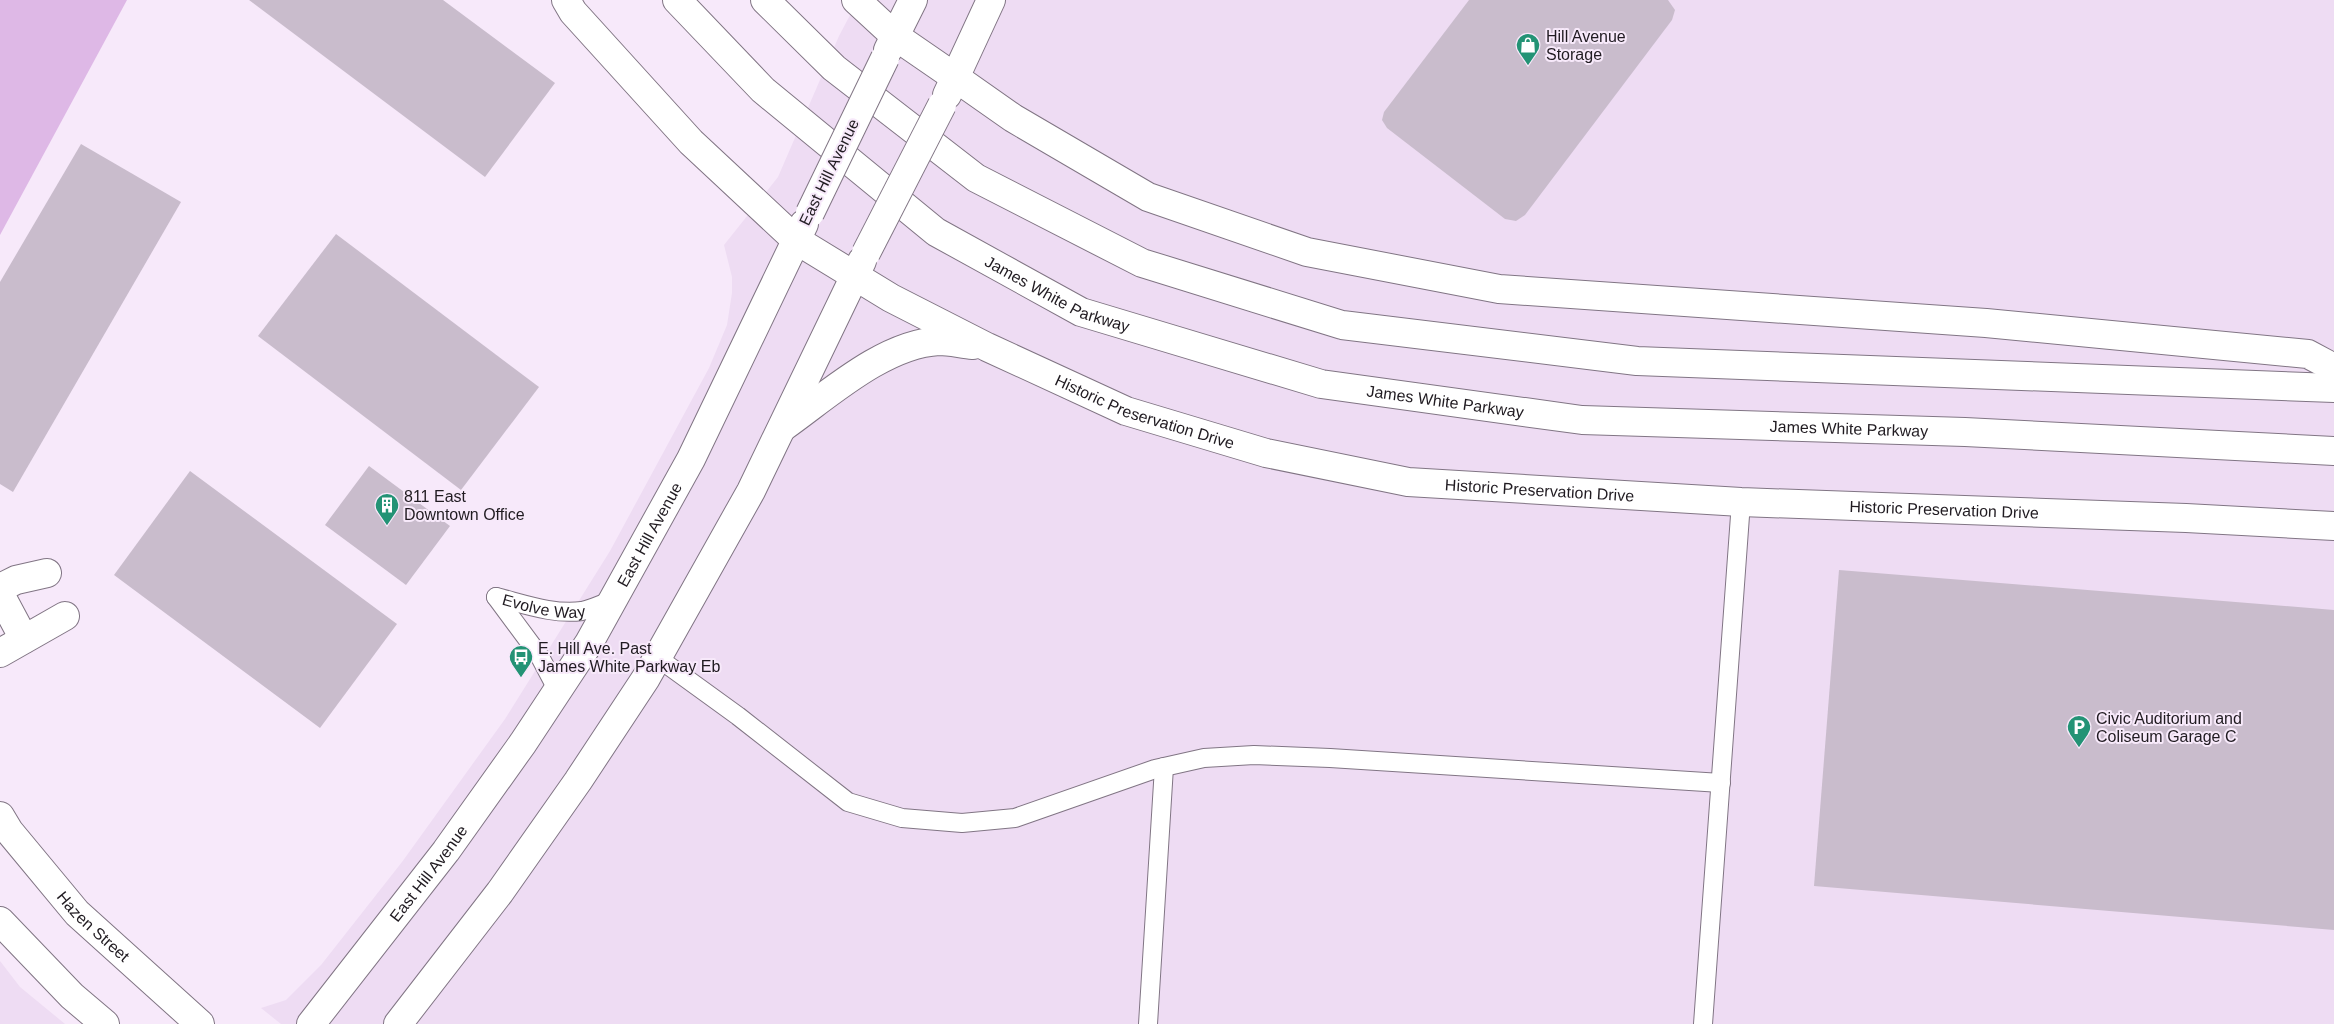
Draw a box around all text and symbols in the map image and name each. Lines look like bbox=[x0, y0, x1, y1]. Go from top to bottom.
place label: Hill Avenue Storage bbox=[1546, 28, 1626, 63]
shop icon: Hill Avenue Storage bbox=[1515, 32, 1541, 66]
street label: East Hill Avenue bbox=[796, 116, 862, 228]
street label: James White Parkway bbox=[982, 252, 1132, 335]
street label: Historic Preservation Drive bbox=[1053, 371, 1236, 452]
street label: James White Parkway bbox=[1366, 382, 1525, 420]
street label: James White Parkway bbox=[1770, 417, 1928, 439]
street label: Historic Preservation Drive bbox=[1444, 476, 1635, 504]
street label: East Hill Avenue bbox=[614, 479, 685, 589]
place label: 811 East Downtown Office bbox=[404, 488, 525, 523]
building icon: 811 East Downtown Office bbox=[374, 492, 400, 526]
street label: Historic Preservation Drive bbox=[1849, 497, 2039, 521]
street label: Evolve Way bbox=[501, 591, 586, 621]
place label: E. Hill Ave. Past James White Parkway Eb bbox=[538, 640, 720, 675]
bus stop icon: E. Hill Ave. Past James White Parkway Eb bbox=[508, 644, 534, 678]
place label: Civic Auditorium and Coliseum Garage C bbox=[2096, 710, 2242, 745]
parking icon: Civic Auditorium and Coliseum Garage C bbox=[2066, 714, 2092, 748]
street label: East Hill Avenue bbox=[386, 822, 470, 924]
street label: Hazen Street bbox=[54, 888, 133, 965]

